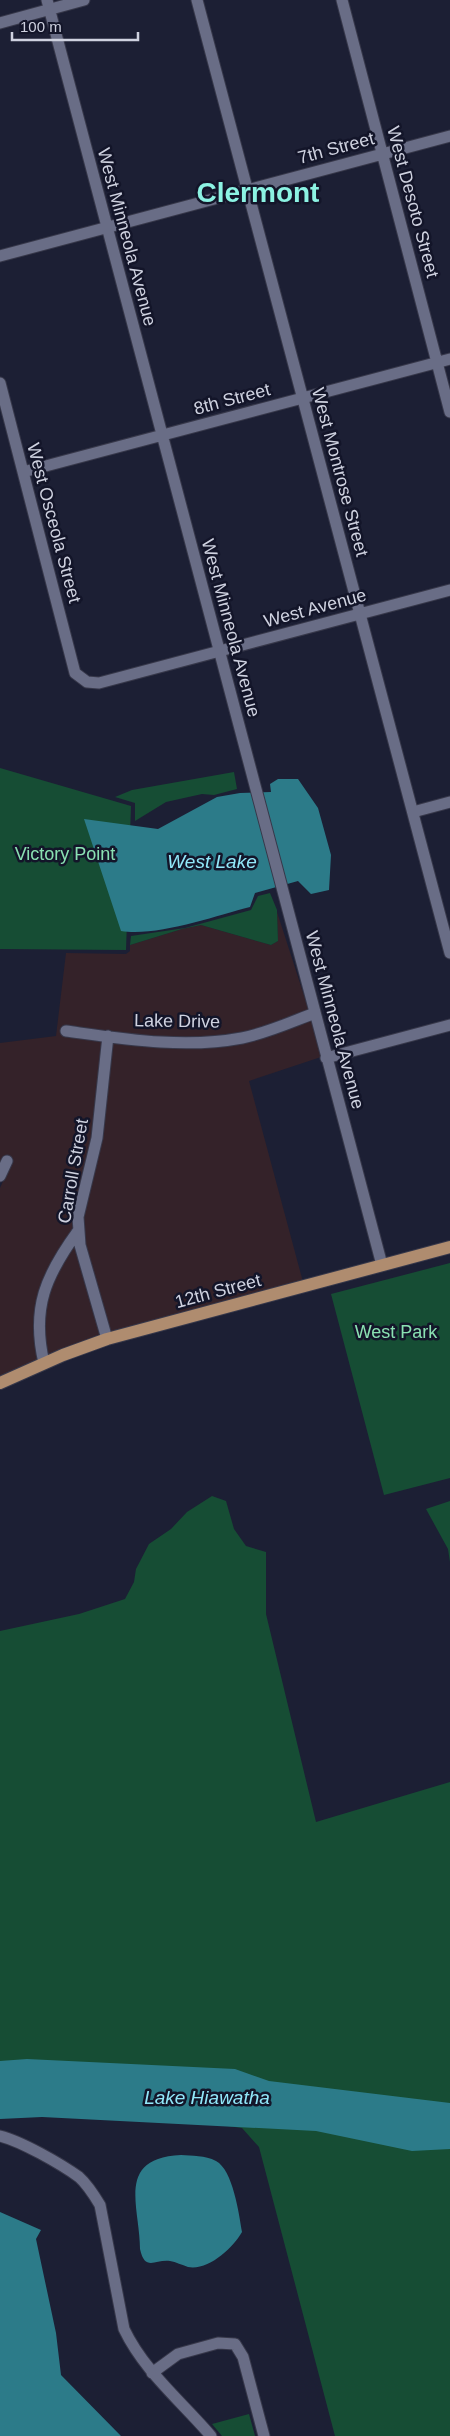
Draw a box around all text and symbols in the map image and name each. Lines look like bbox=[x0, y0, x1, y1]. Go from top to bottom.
scale bar bbox=[12, 10, 139, 42]
text: 100 m bbox=[20, 18, 62, 35]
street label: West Desoto Street bbox=[383, 124, 443, 280]
street label: 7th Street bbox=[296, 128, 376, 168]
street label: West Minneola Avenue bbox=[94, 146, 160, 328]
district label: Clermont bbox=[197, 177, 319, 208]
street label: 8th Street bbox=[192, 379, 272, 419]
street label: West Montrose Street bbox=[308, 386, 372, 558]
street label: West Osceola Street bbox=[23, 441, 85, 605]
street label: West Minneola Avenue bbox=[198, 537, 264, 719]
street label: West Avenue bbox=[261, 585, 369, 631]
park label: Victory Point bbox=[15, 844, 115, 864]
water label: West Lake bbox=[167, 851, 257, 872]
street label: West Minneola Avenue bbox=[302, 929, 368, 1111]
street label: Lake Drive bbox=[134, 1010, 220, 1032]
street label: Carroll Street bbox=[54, 1117, 92, 1225]
street label: 12th Street bbox=[173, 1270, 263, 1312]
park label: West Park bbox=[355, 1322, 438, 1342]
water label: Lake Hiawatha bbox=[144, 2087, 270, 2108]

